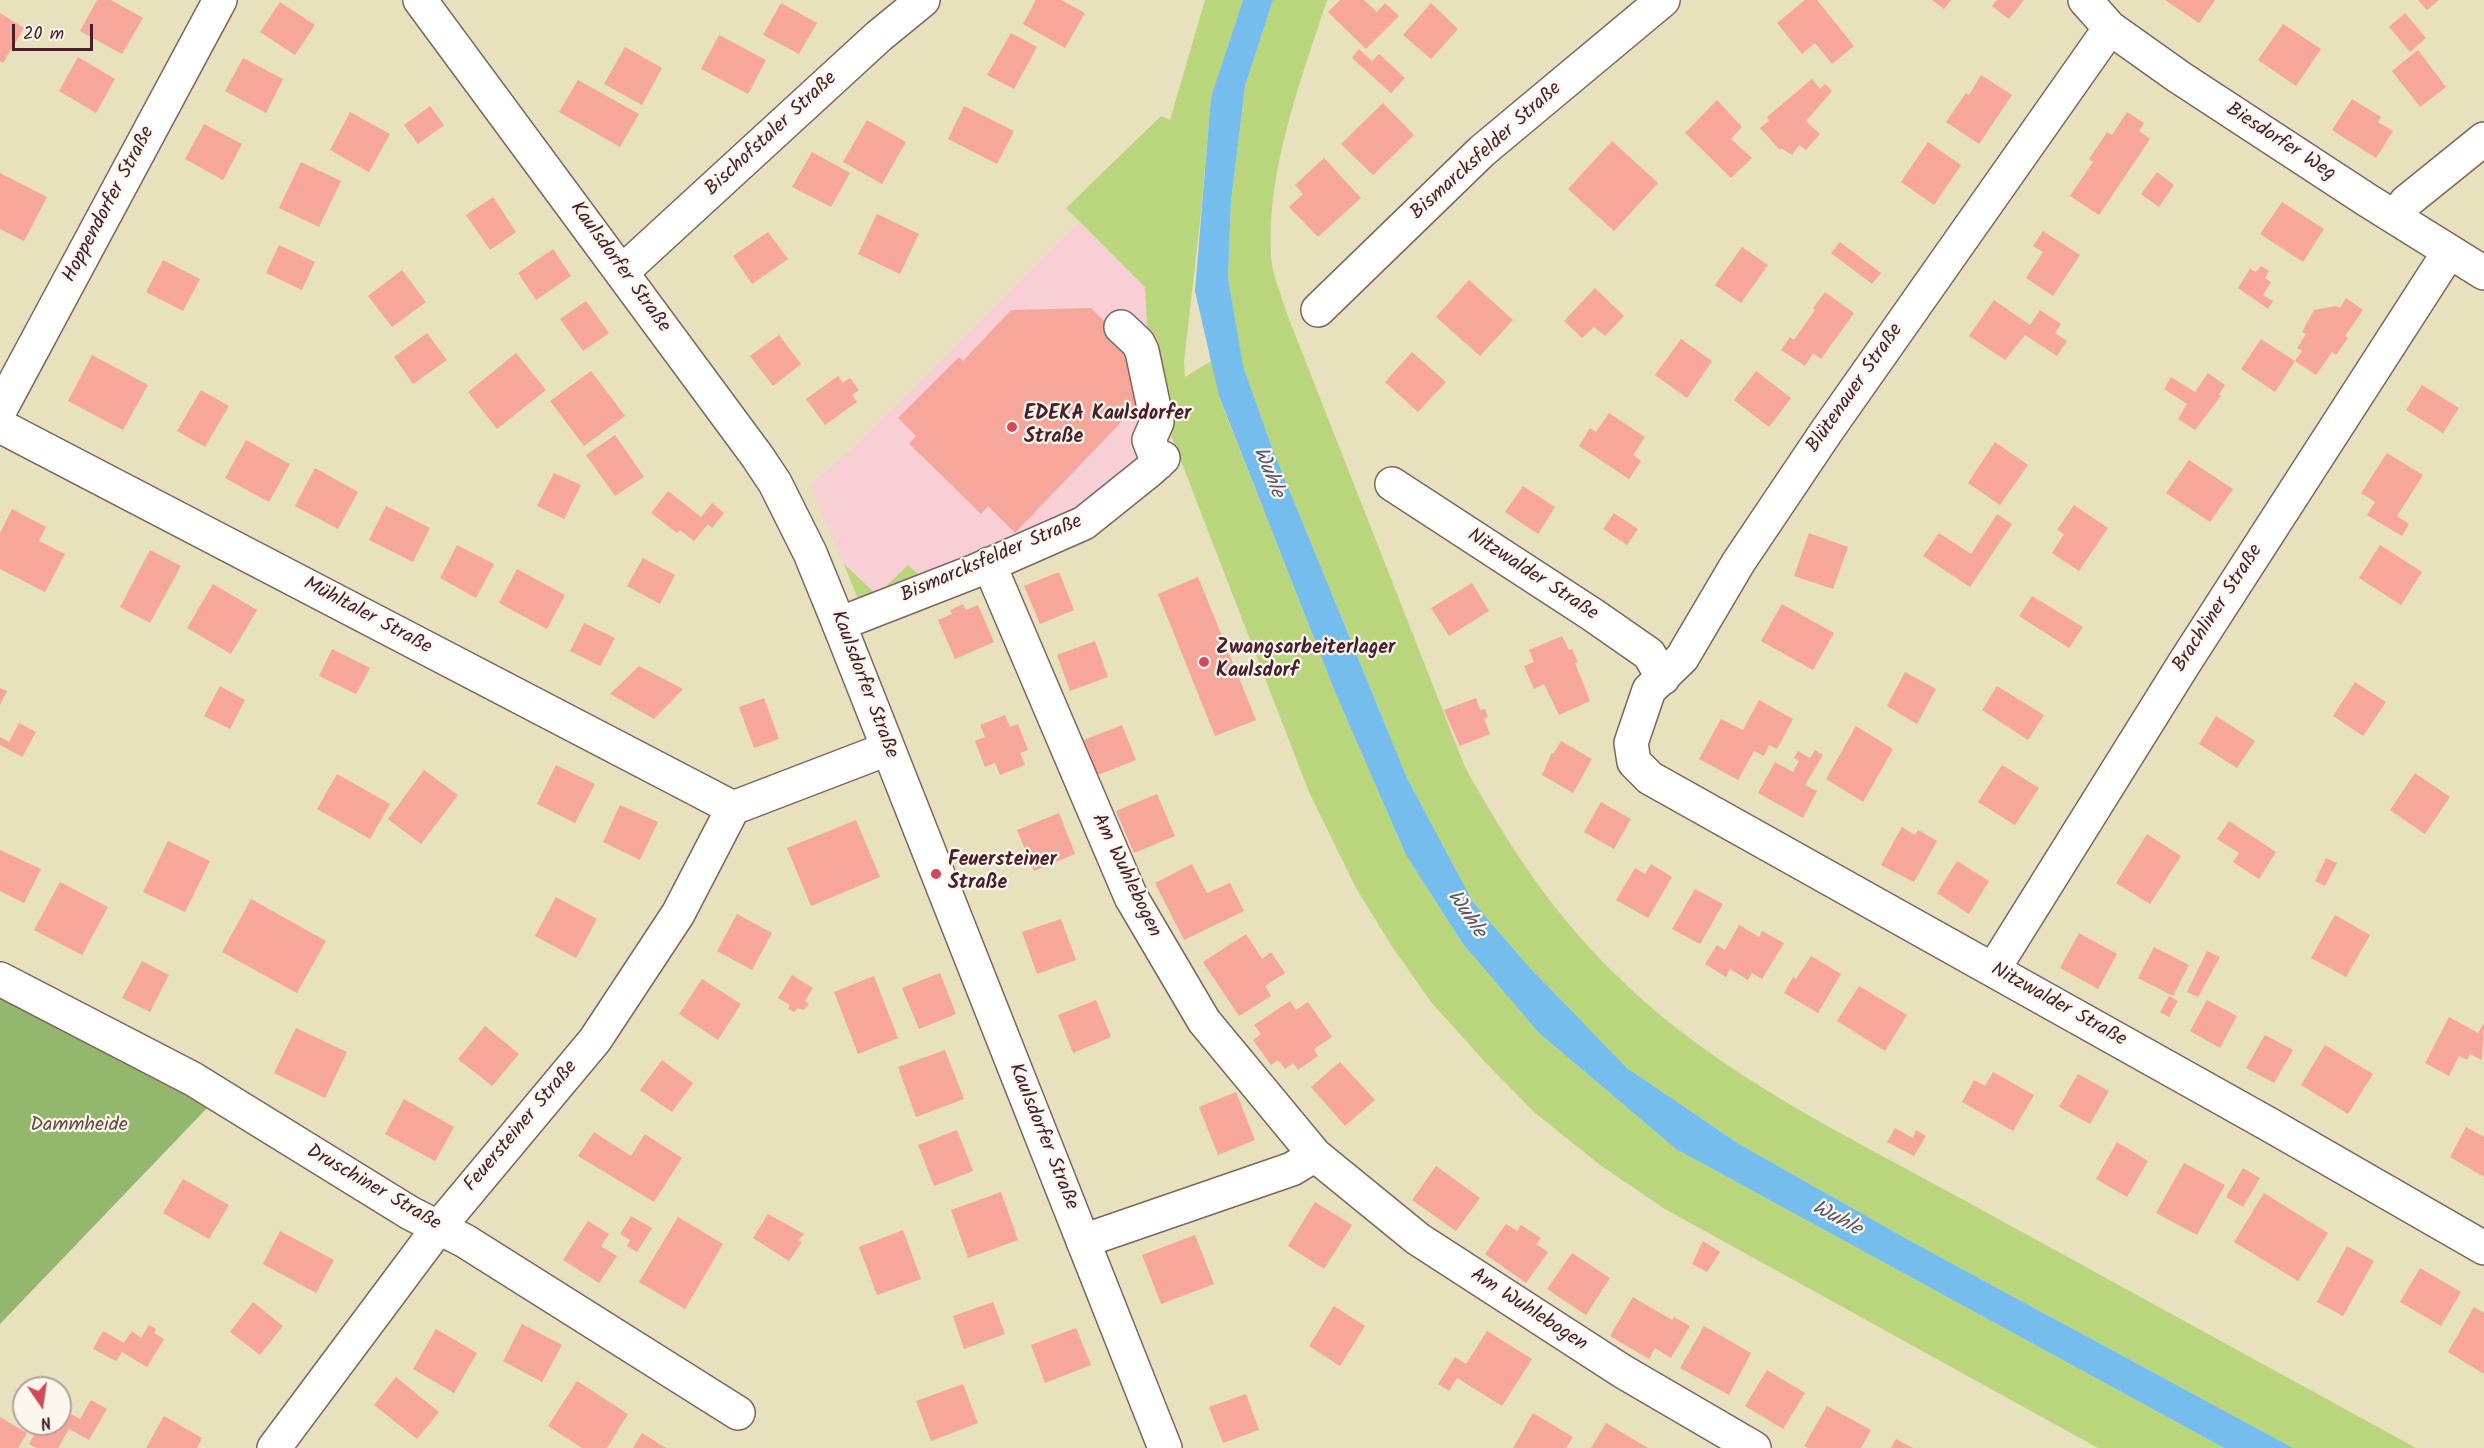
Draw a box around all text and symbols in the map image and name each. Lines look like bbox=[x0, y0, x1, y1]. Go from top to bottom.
scale bar bbox=[15, 12, 96, 50]
text: 20 m bbox=[23, 20, 64, 49]
street label: Bischofstaler Straße bbox=[701, 68, 843, 202]
street label: Bismarcksfelder Straße bbox=[1407, 78, 1567, 226]
street label: Biesdorfer Weg bbox=[2221, 99, 2339, 187]
street label: Hoppendorfer Straße bbox=[59, 123, 161, 287]
street label: Kaulsdorfer Straße bbox=[563, 198, 675, 338]
street label: Blütenauer Straße bbox=[1802, 320, 1910, 458]
place label: EDEKA Kaulsdorfer Straße bbox=[1024, 404, 1191, 451]
marker: EDEKA Kaulsdorfer Straße bbox=[1005, 420, 1019, 434]
water label: Wuhle bbox=[1246, 444, 1288, 502]
street label: Bismarcksfelder Straße bbox=[898, 511, 1086, 609]
street label: Nitzwalder Straße bbox=[1462, 525, 1602, 627]
street label: Brachliner Straße bbox=[2169, 541, 2269, 677]
street label: Mühltaler Straße bbox=[299, 573, 435, 661]
street label: Kaulsdorfer Straße bbox=[824, 608, 902, 762]
place label: Zwangsarbeiterlager Kaulsdorf bbox=[1216, 638, 1395, 685]
marker: Zwangsarbeiterlager Kaulsdorf bbox=[1197, 655, 1211, 669]
street label: Am Wuhlebogen bbox=[1085, 810, 1165, 942]
place label: Feuersteiner Straße bbox=[948, 850, 1057, 897]
marker: Feuersteiner Straße bbox=[929, 867, 943, 881]
water label: Wuhle bbox=[1440, 886, 1490, 944]
street label: Nitzwalder Straße bbox=[1986, 959, 2130, 1053]
street label: Feuersteiner Straße bbox=[460, 1056, 584, 1198]
street label: Kaulsdorfer Straße bbox=[1002, 1060, 1082, 1214]
park label: Dammheide bbox=[30, 1115, 128, 1139]
street label: Druschiner Straße bbox=[301, 1141, 445, 1237]
water label: Wuhle bbox=[1807, 1197, 1865, 1243]
street label: Am Wuhlebogen bbox=[1465, 1264, 1591, 1358]
north arrow bbox=[12, 1376, 72, 1436]
text: N bbox=[38, 1409, 53, 1435]

